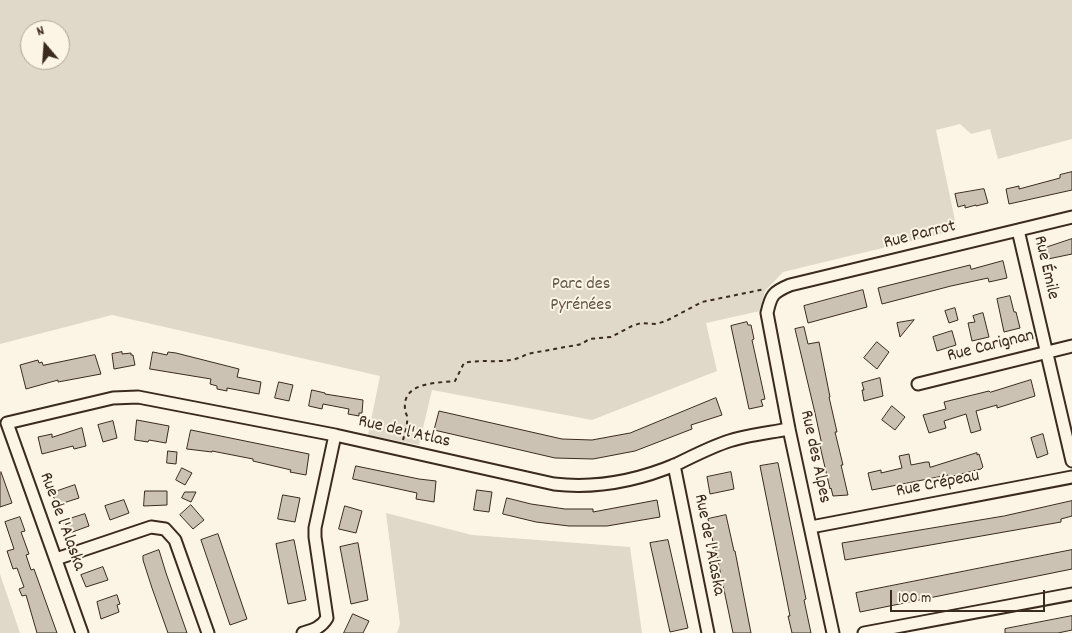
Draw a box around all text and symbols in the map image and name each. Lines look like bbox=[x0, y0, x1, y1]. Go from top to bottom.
north arrow bbox=[20, 20, 70, 70]
text: N bbox=[34, 21, 47, 42]
street label: Rue Parrot bbox=[882, 217, 958, 255]
street label: Rue Émile bbox=[1027, 234, 1063, 302]
park label: Parc des Pyrénées bbox=[550, 275, 612, 318]
street label: Rue Carignan bbox=[945, 326, 1037, 368]
street label: Rue des Alpes bbox=[794, 409, 834, 505]
street label: Rue de l'Atlas bbox=[356, 412, 452, 454]
street label: Rue Crépeau bbox=[895, 466, 981, 504]
street label: Rue de l'Alaska bbox=[33, 470, 89, 574]
street label: Rue de l'Alaska bbox=[688, 492, 728, 598]
scale bar bbox=[892, 580, 1047, 612]
text: 100 m bbox=[898, 588, 931, 610]

